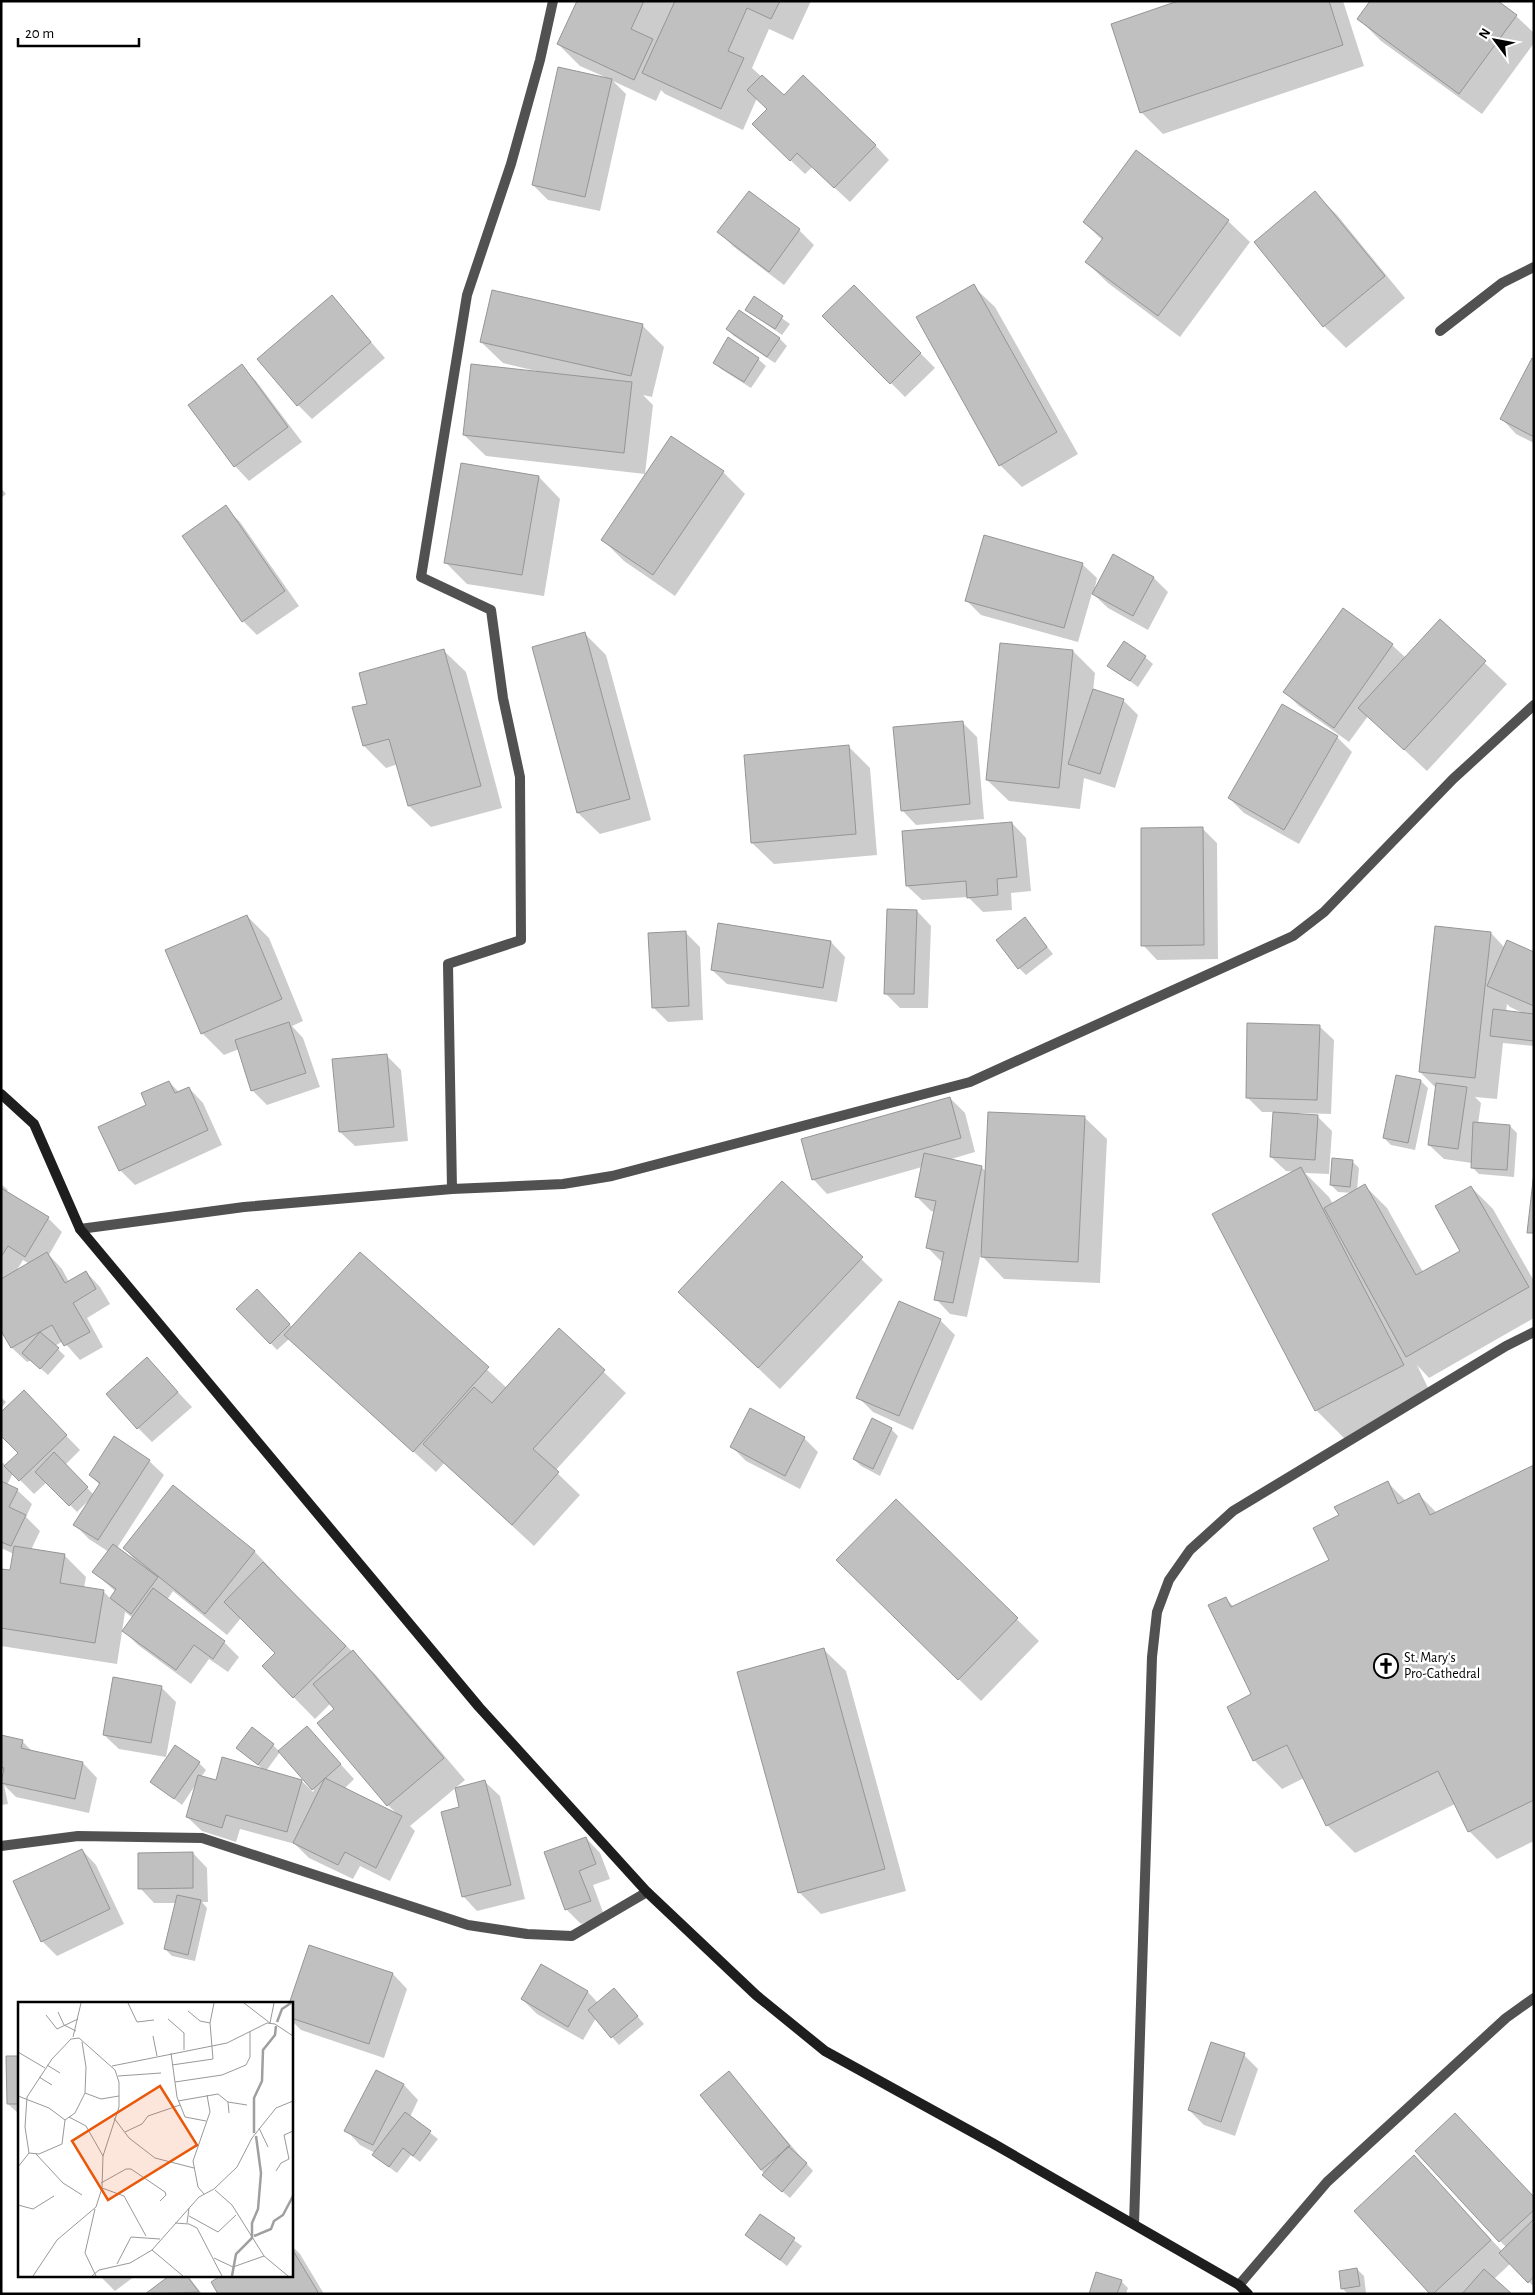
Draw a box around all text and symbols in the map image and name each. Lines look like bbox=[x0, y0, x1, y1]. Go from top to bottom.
scale bar bbox=[18, 15, 139, 47]
north arrow bbox=[1470, 15, 1520, 65]
text: 20 m bbox=[25, 26, 54, 41]
text: N bbox=[1476, 26, 1493, 41]
place label: St. Mary's Pro-Cathedral bbox=[1404, 1651, 1480, 1681]
church icon: St. Mary's Pro-Cathedral bbox=[1373, 1653, 1399, 1679]
inset map bbox=[18, 2002, 292, 2278]

